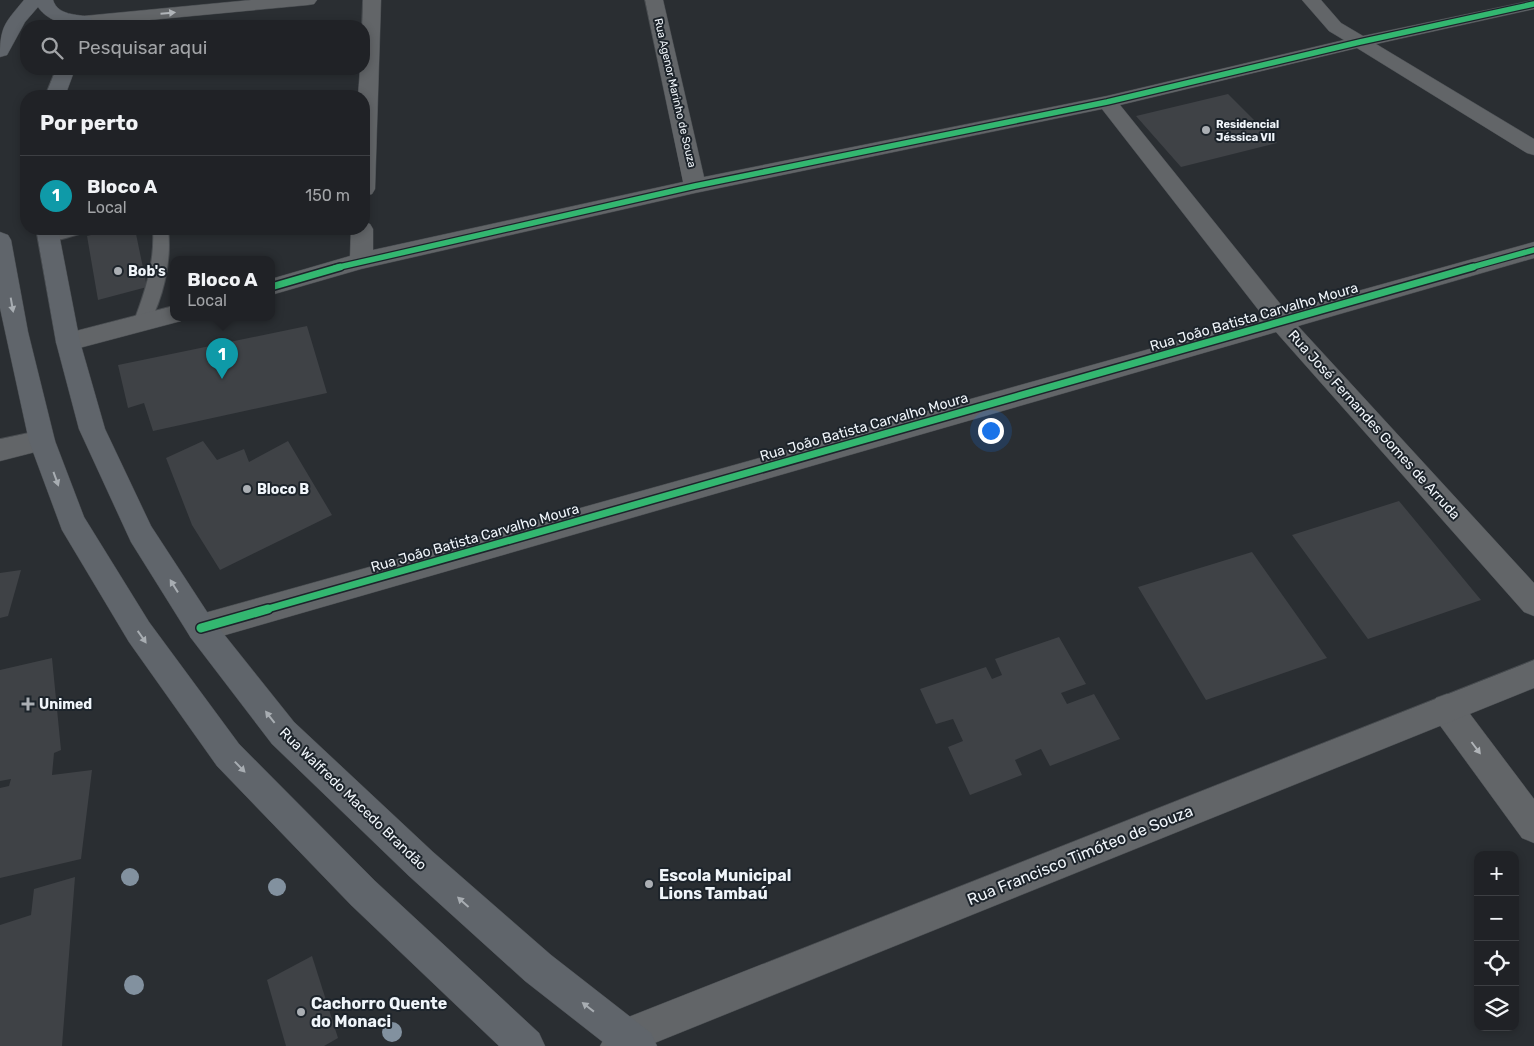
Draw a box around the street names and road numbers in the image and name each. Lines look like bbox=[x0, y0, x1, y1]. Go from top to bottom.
street label: Rua Agenor Marinho de Souza bbox=[651, 17, 699, 169]
street label: Rua João Batista Carvalho Moura bbox=[1148, 279, 1360, 355]
street label: Rua José Fernandes Gomes de Arruda bbox=[1284, 327, 1464, 523]
street label: Rua João Batista Carvalho Moura bbox=[758, 389, 970, 465]
street label: Rua João Batista Carvalho Moura bbox=[369, 500, 581, 576]
street label: Rua Walfredo Macedo Brandão bbox=[276, 724, 430, 874]
street label: Rua Francisco Timóteo de Souza bbox=[964, 801, 1196, 909]

